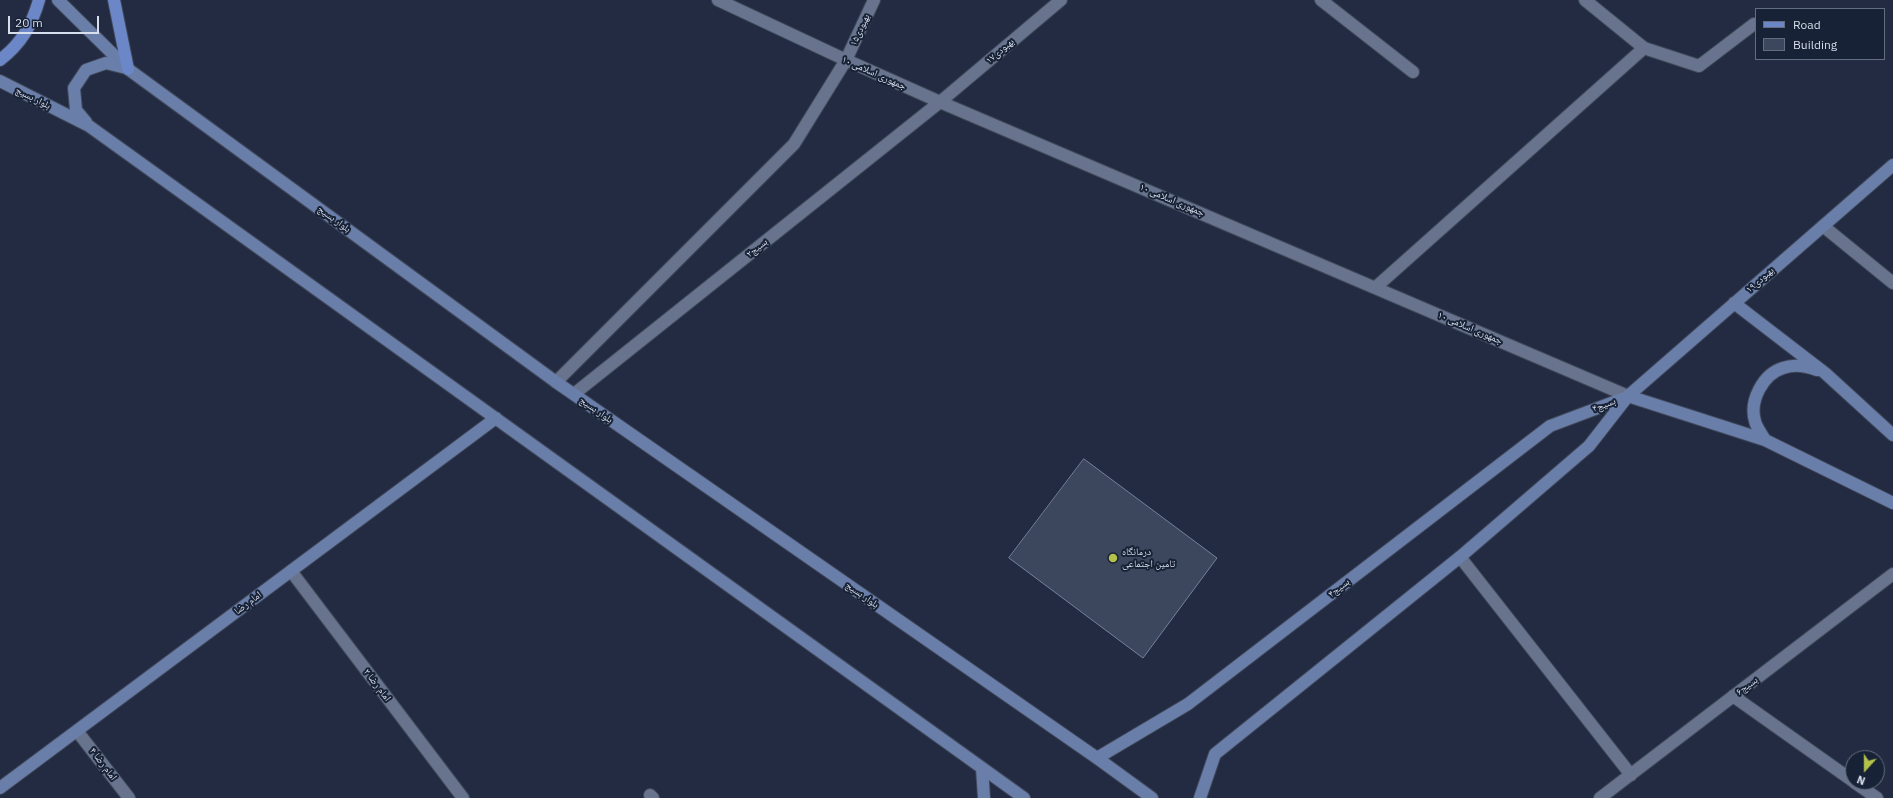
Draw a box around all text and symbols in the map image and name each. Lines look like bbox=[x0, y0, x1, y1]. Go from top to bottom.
scale bar bbox=[10, 8, 101, 34]
legend bbox=[1755, 8, 1885, 60]
street label: بهبودی۱۵ bbox=[847, 12, 873, 48]
text: 20 m bbox=[15, 15, 43, 30]
text: Road bbox=[1793, 17, 1821, 32]
street label: بهبودی۱۷ bbox=[983, 36, 1017, 66]
text: Building bbox=[1793, 37, 1837, 52]
street label: جمهوری اسلامی ۱۰ bbox=[840, 53, 908, 93]
street label: بلوار بسیج bbox=[13, 84, 53, 112]
street label: جمهوری اسلامی ۱۰ bbox=[1138, 181, 1206, 219]
street label: بلوار بسیج bbox=[315, 203, 353, 235]
street label: بسیج۲ bbox=[744, 236, 770, 260]
street label: بهبودی۱۹ bbox=[1743, 264, 1777, 296]
street label: جمهوری اسلامی ۱۰ bbox=[1436, 309, 1504, 347]
street label: بلوار بسیج bbox=[577, 394, 615, 426]
street label: بسیج۴ bbox=[1591, 395, 1617, 415]
place label: درمانگاه تامین اجتماعی bbox=[1122, 546, 1175, 570]
marker: درمانگاه تامین اجتماعی bbox=[1107, 552, 1119, 564]
street label: بسیج۴ bbox=[1326, 576, 1352, 600]
street label: بلوار بسیج bbox=[843, 579, 881, 611]
street label: امام رضا bbox=[232, 589, 264, 617]
street label: امام رضا ۲ bbox=[361, 666, 393, 704]
street label: بسیج۶ bbox=[1734, 674, 1760, 698]
street label: امام رضا ۴ bbox=[87, 745, 119, 783]
north arrow bbox=[1845, 750, 1885, 790]
text: N bbox=[1855, 772, 1867, 788]

